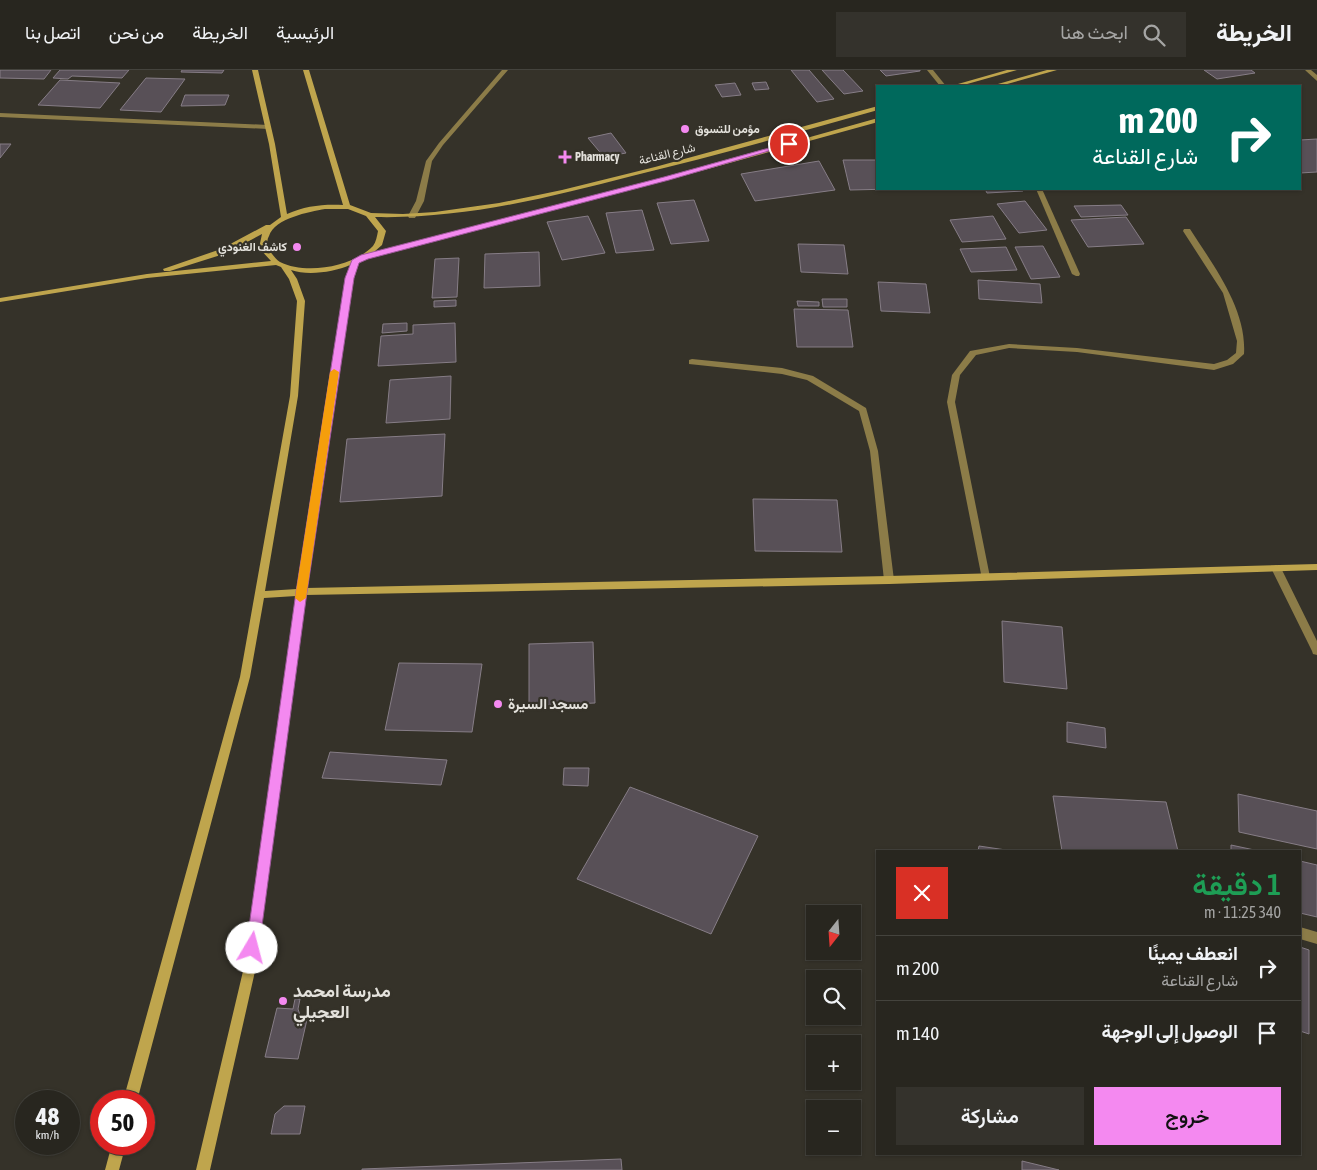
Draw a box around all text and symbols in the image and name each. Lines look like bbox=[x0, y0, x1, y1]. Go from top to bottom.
search box bbox=[836, 12, 1186, 57]
text: الخريطة bbox=[1216, 19, 1292, 46]
text: ابحث هنا bbox=[1060, 21, 1128, 43]
icon: search bbox=[1140, 21, 1168, 49]
text: اتصل بنا bbox=[25, 22, 81, 43]
text: من نحن bbox=[109, 22, 164, 43]
text: الخريطة bbox=[192, 22, 248, 43]
text: الرئيسية bbox=[276, 22, 334, 43]
text: 200 m bbox=[1119, 100, 1198, 140]
icon: right bbox=[1216, 105, 1281, 170]
place label: مؤمن للتسوق bbox=[695, 122, 760, 137]
marker: مؤمن للتسوق bbox=[679, 123, 691, 135]
pin bbox=[768, 123, 810, 165]
icon: arrive bbox=[775, 130, 803, 158]
street label: شارع القناعة bbox=[637, 140, 697, 170]
text: شارع القناعة bbox=[1092, 143, 1198, 169]
place label: Pharmacy bbox=[575, 150, 619, 164]
marker: Pharmacy bbox=[559, 151, 571, 163]
place label: كاشف الغنودي bbox=[218, 240, 288, 257]
marker: كاشف الغنودي bbox=[291, 241, 303, 253]
place label: مسجد السيرة bbox=[508, 695, 588, 713]
marker: مسجد السيرة bbox=[492, 698, 504, 710]
button: close bbox=[896, 867, 948, 919]
text: 1 دقيقة bbox=[1192, 867, 1281, 901]
text: 340 m · 11:25 bbox=[1204, 903, 1281, 921]
north arrow bbox=[806, 905, 861, 960]
map controls bbox=[806, 905, 861, 1155]
position arrow bbox=[225, 921, 277, 973]
text: انعطف يمينًا bbox=[1148, 942, 1238, 964]
icon: right bbox=[1253, 954, 1281, 982]
text: 200 m bbox=[896, 957, 939, 979]
button: search bbox=[806, 970, 861, 1025]
text: شارع القناعة bbox=[1161, 971, 1238, 989]
place label: مدرسة امحمد العجيلي bbox=[293, 980, 391, 1027]
marker: مدرسة امحمد العجيلي bbox=[277, 995, 289, 1007]
icon: arrive bbox=[1253, 1019, 1281, 1047]
text: الوصول إلى الوجهة bbox=[1101, 1020, 1238, 1042]
text: 140 m bbox=[896, 1022, 939, 1044]
button: + bbox=[806, 1035, 861, 1090]
button: مشاركة bbox=[896, 1087, 1084, 1145]
button: خروج bbox=[1094, 1087, 1281, 1145]
speed limit sign: 50 bbox=[90, 1090, 155, 1155]
button: − bbox=[806, 1100, 861, 1155]
text: 48 bbox=[36, 1102, 59, 1130]
text: km/h bbox=[36, 1128, 59, 1142]

